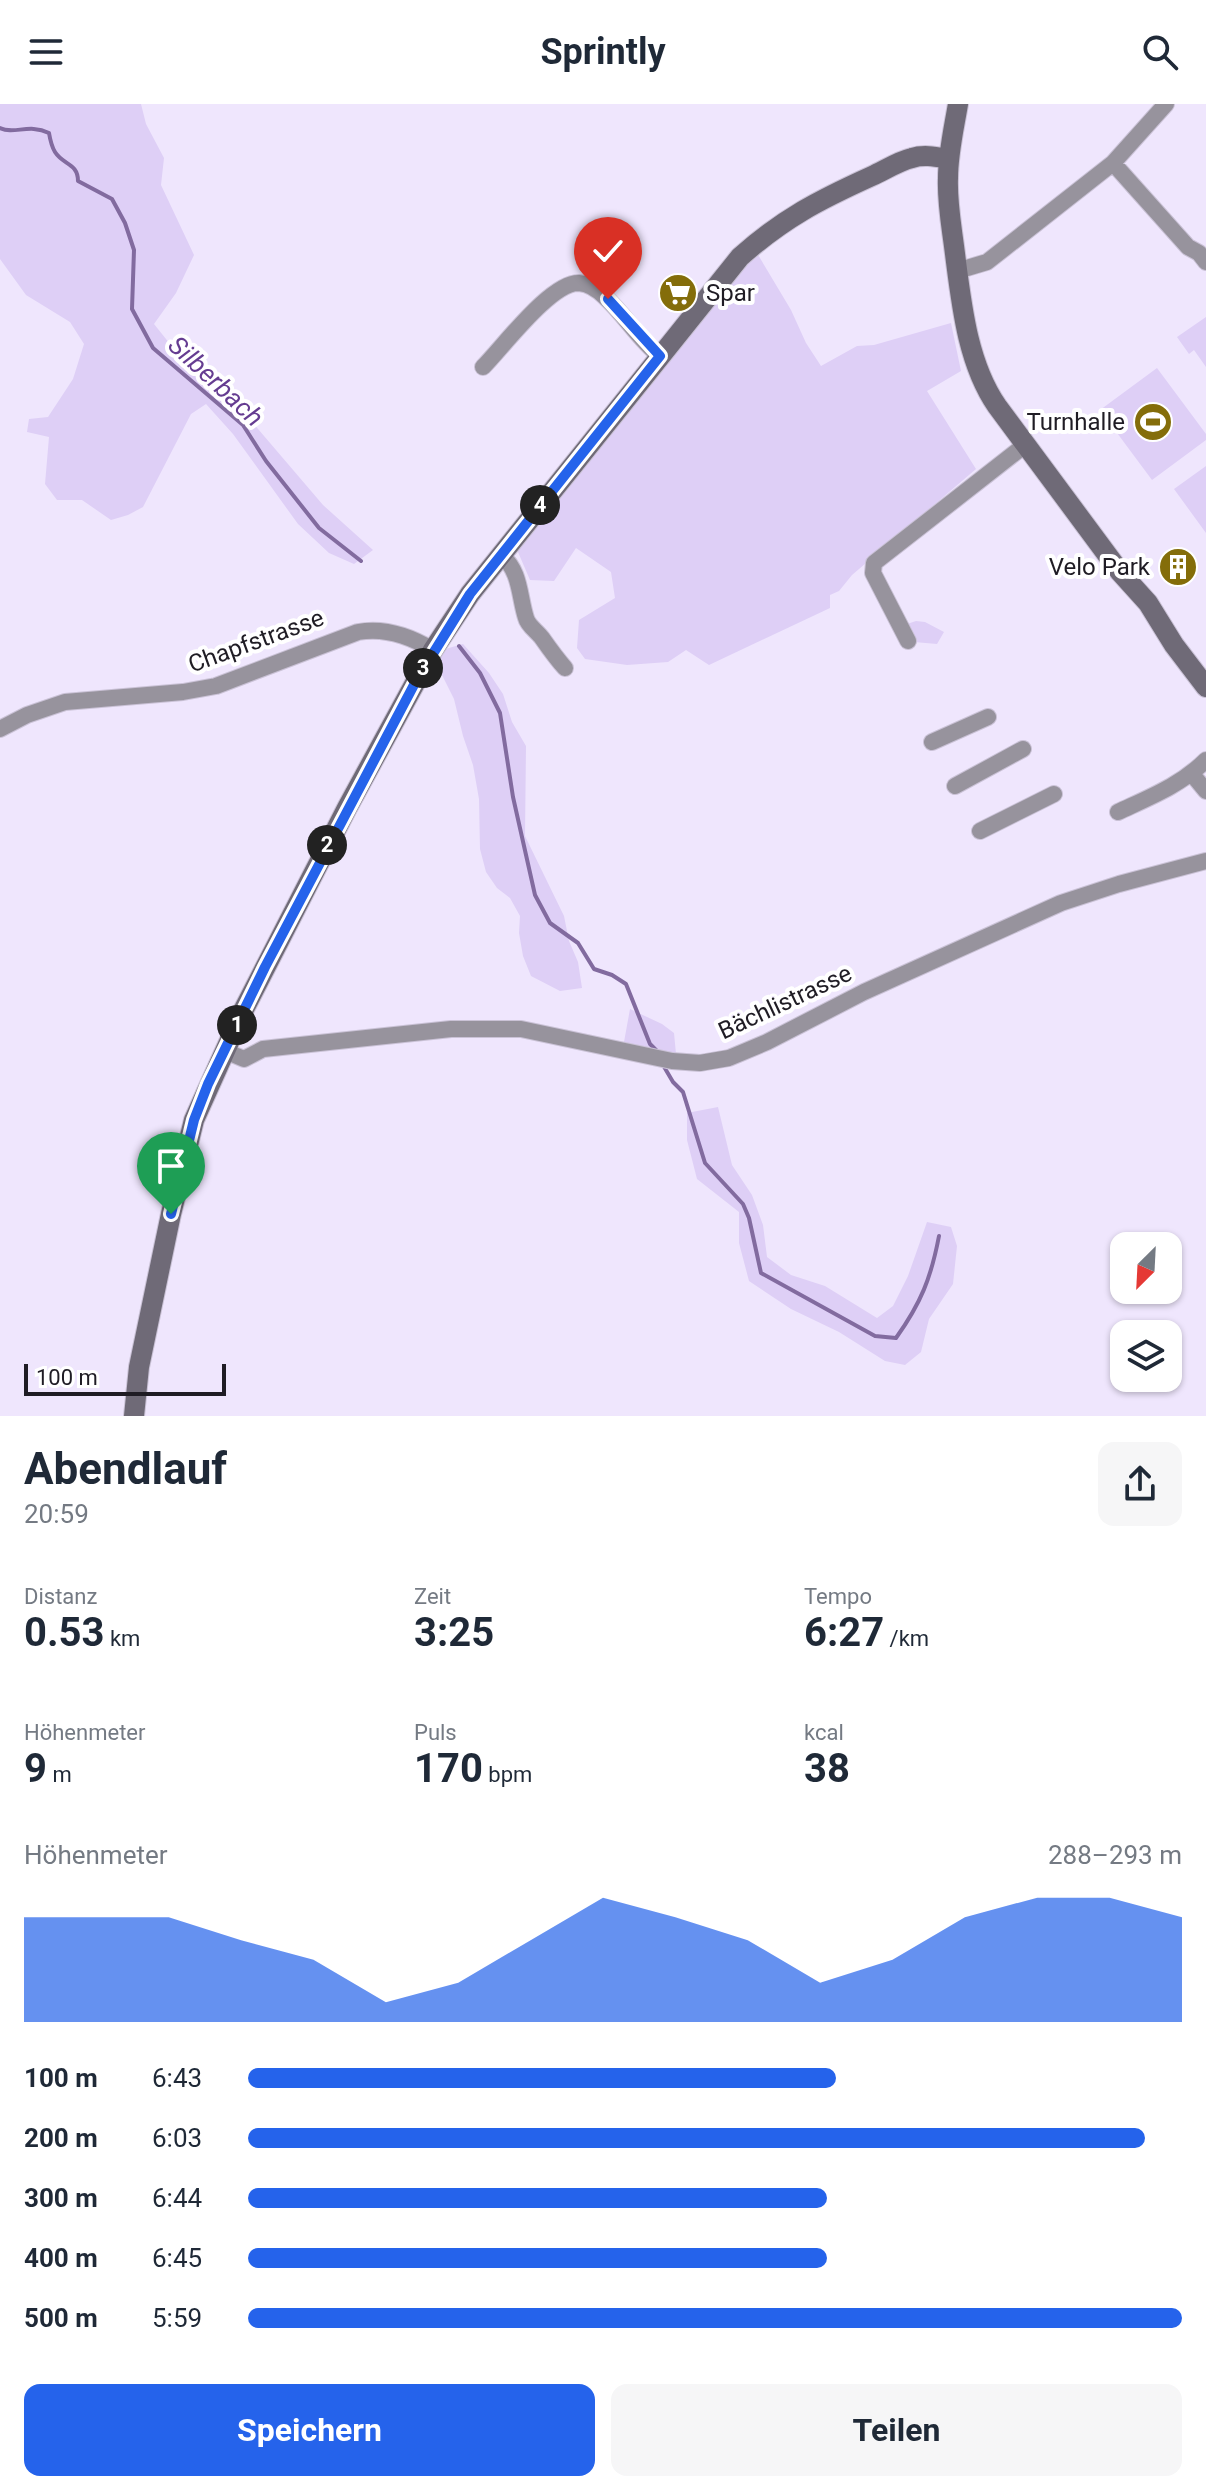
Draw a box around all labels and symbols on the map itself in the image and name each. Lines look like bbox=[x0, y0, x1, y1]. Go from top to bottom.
pin bbox=[574, 217, 642, 299]
supermarket icon: Spar bbox=[657, 272, 699, 314]
place label: Spar bbox=[706, 279, 755, 307]
water label: Silberbach bbox=[163, 330, 269, 432]
sports icon: Turnhalle bbox=[1132, 401, 1174, 443]
place label: Turnhalle bbox=[1027, 408, 1125, 436]
pin: 4 bbox=[520, 485, 560, 525]
building icon: Velo Park bbox=[1157, 546, 1199, 588]
place label: Velo Park bbox=[1049, 553, 1151, 581]
street label: Chapfstrasse bbox=[184, 604, 328, 678]
pin: 3 bbox=[403, 648, 443, 688]
pin: 2 bbox=[307, 825, 347, 865]
street label: Bächlistrasse bbox=[714, 959, 856, 1045]
pin: 1 bbox=[217, 1005, 257, 1045]
pin bbox=[137, 1132, 205, 1214]
north arrow bbox=[1110, 1232, 1182, 1304]
scale bar bbox=[24, 1360, 226, 1396]

